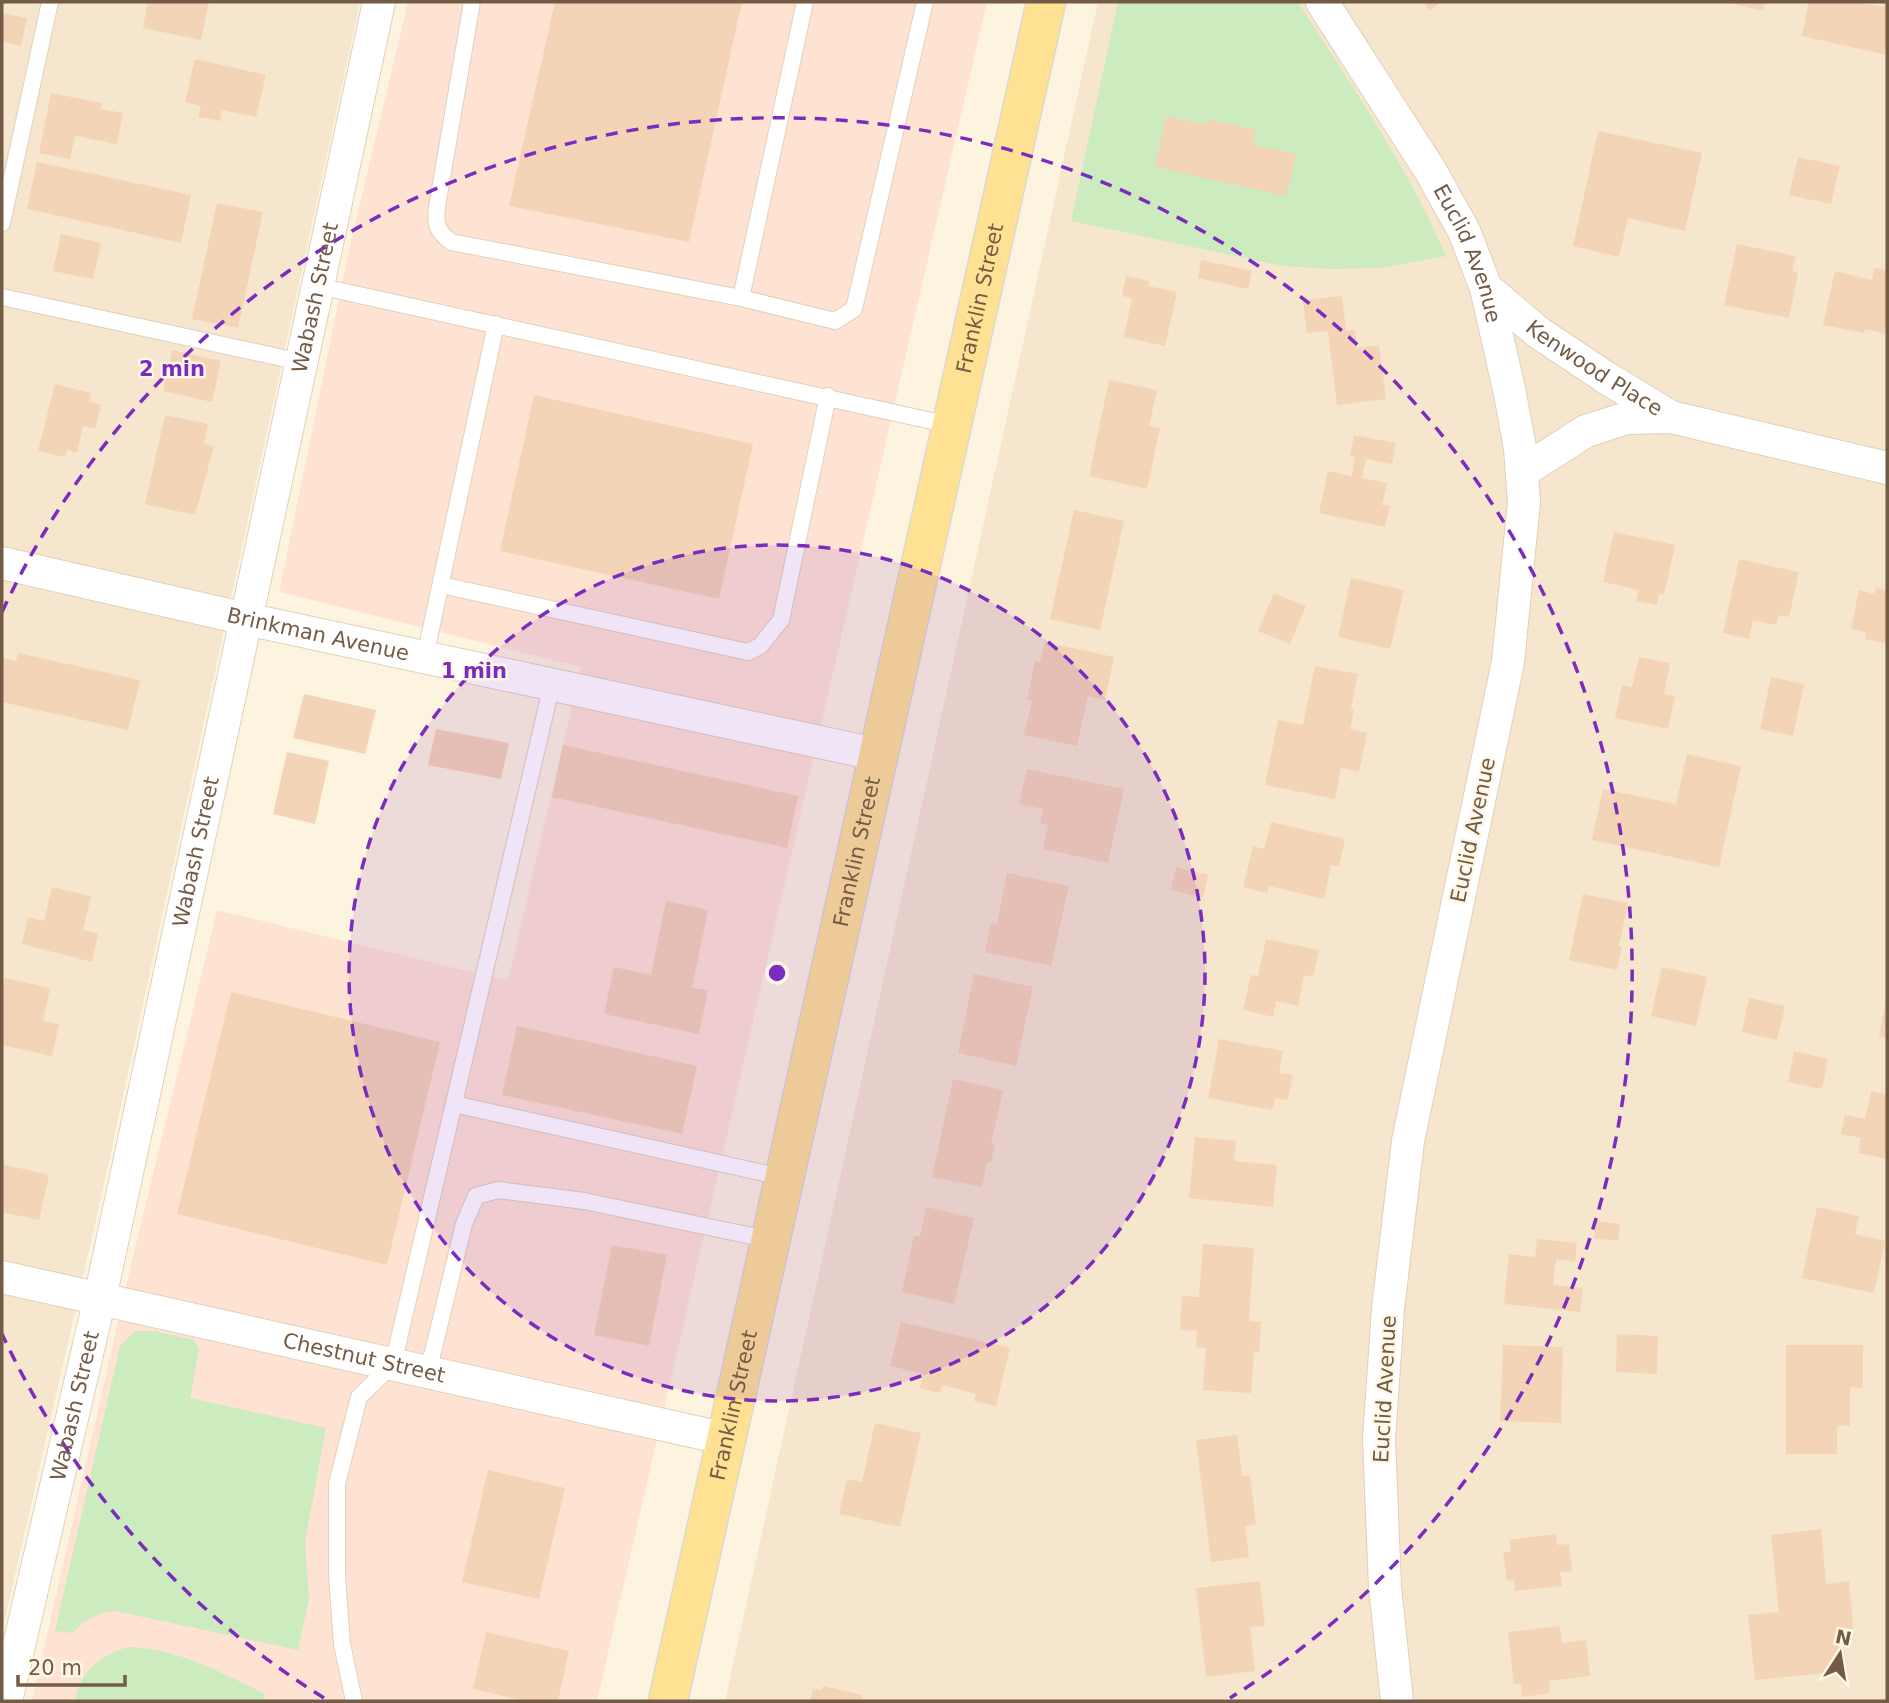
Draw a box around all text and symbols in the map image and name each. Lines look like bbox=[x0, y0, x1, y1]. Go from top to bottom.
street label: Euclid Avenue bbox=[1428, 180, 1506, 325]
street label: Wabash Street bbox=[287, 220, 343, 375]
street label: Franklin Street bbox=[952, 221, 1008, 376]
street label: Kenwood Place bbox=[1521, 315, 1667, 421]
text: 2 min bbox=[139, 357, 205, 381]
street label: Brinkman Avenue bbox=[225, 603, 411, 666]
text: 1 min bbox=[441, 659, 507, 683]
street label: Euclid Avenue bbox=[1446, 755, 1500, 905]
street label: Franklin Street bbox=[829, 774, 885, 929]
street label: Wabash Street bbox=[168, 775, 224, 929]
centre of rings bbox=[765, 961, 789, 985]
street label: Euclid Avenue bbox=[1369, 1315, 1401, 1463]
street label: Chestnut Street bbox=[281, 1328, 447, 1388]
street label: Franklin Street bbox=[705, 1328, 762, 1483]
street label: Wabash Street bbox=[46, 1329, 104, 1483]
north arrow bbox=[1805, 1619, 1875, 1689]
text: N bbox=[1833, 1625, 1854, 1650]
scale bar bbox=[18, 1644, 124, 1688]
text: 20 m bbox=[28, 1656, 82, 1680]

